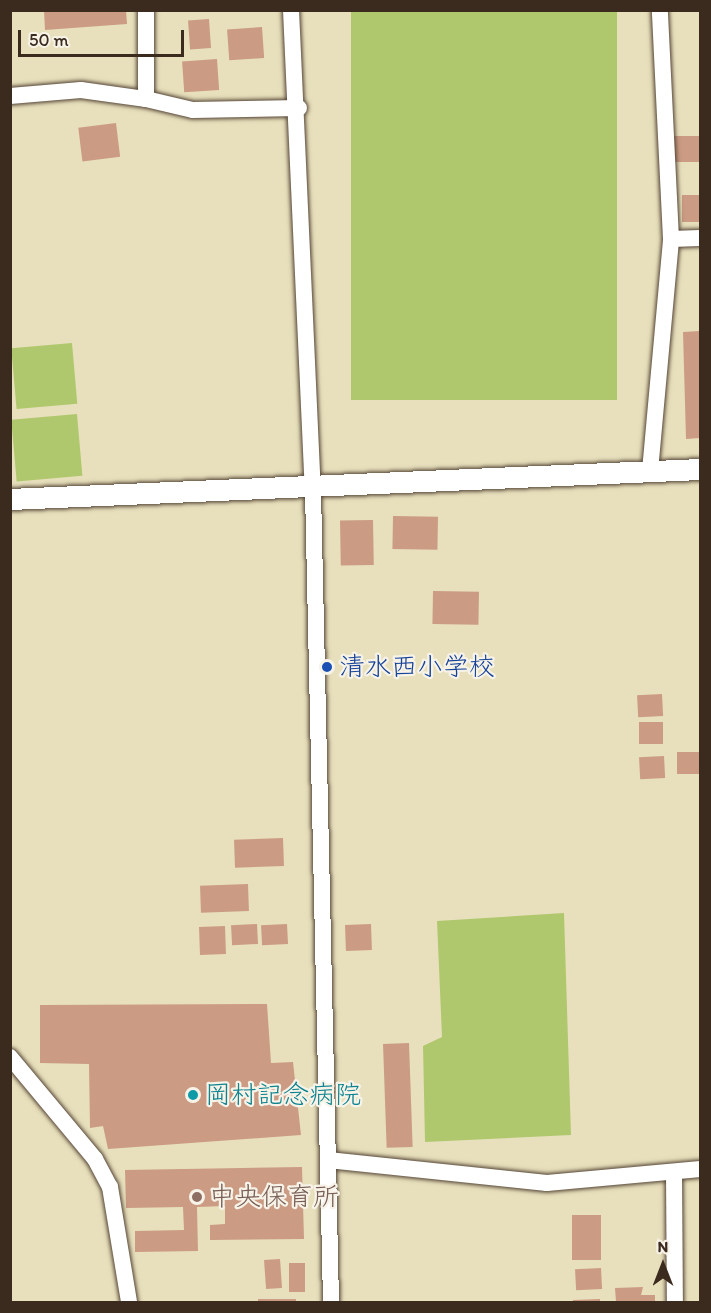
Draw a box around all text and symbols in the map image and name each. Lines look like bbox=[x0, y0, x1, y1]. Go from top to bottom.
scale bar bbox=[21, 18, 188, 56]
text: 50 m bbox=[29, 29, 69, 51]
place label: 清水西小学校 bbox=[339, 651, 495, 683]
marker: 清水西小学校 bbox=[320, 660, 334, 674]
place label: 岡村記念病院 bbox=[205, 1079, 361, 1111]
marker: 岡村記念病院 bbox=[186, 1088, 200, 1102]
place label: 中央保育所 bbox=[209, 1181, 339, 1213]
marker: 中央保育所 bbox=[190, 1190, 204, 1204]
north arrow bbox=[633, 1235, 693, 1295]
text: N bbox=[658, 1237, 668, 1256]

